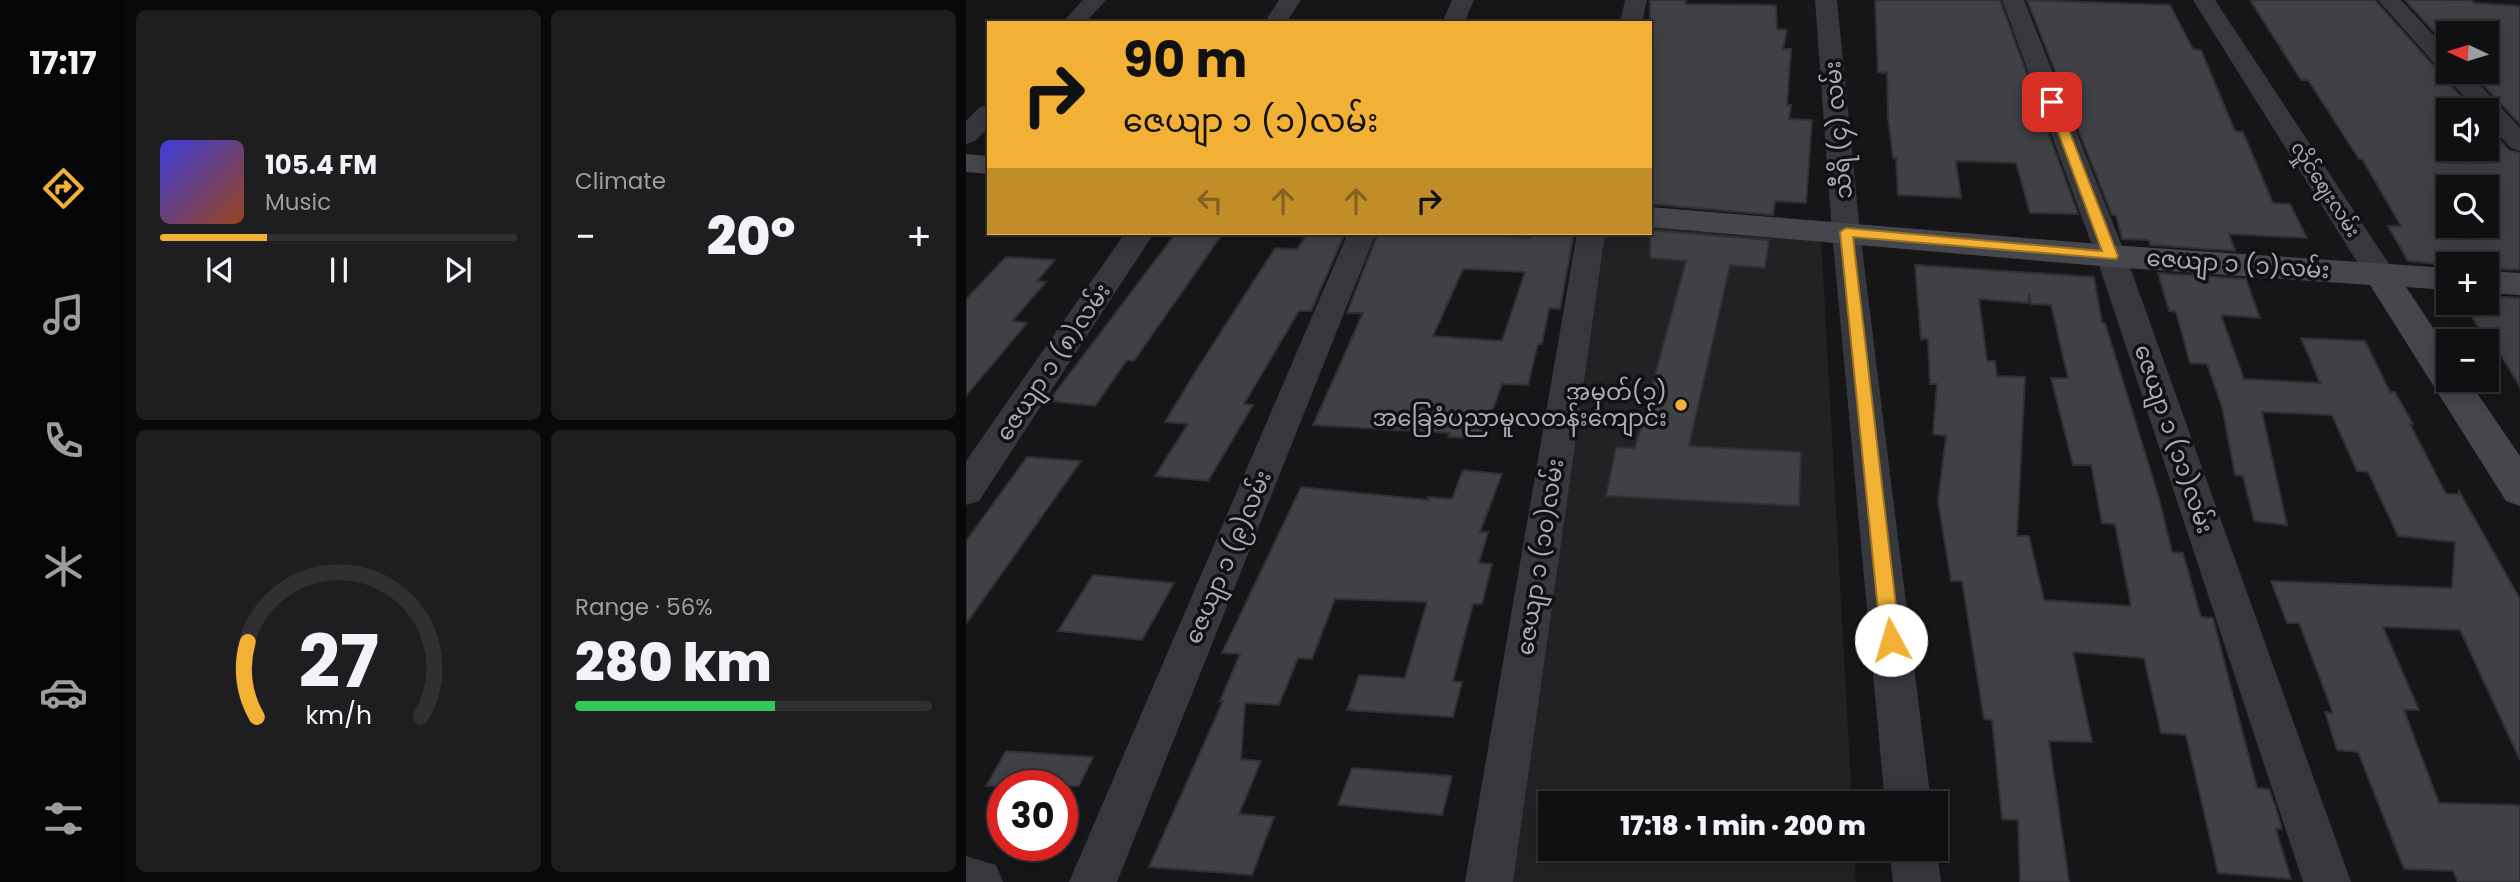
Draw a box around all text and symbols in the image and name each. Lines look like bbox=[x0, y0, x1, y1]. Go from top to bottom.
north arrow bbox=[2436, 21, 2499, 84]
map controls bbox=[2436, 21, 2499, 392]
text: 90 m bbox=[1123, 26, 1247, 94]
text: 17:17 bbox=[29, 40, 97, 85]
icon: right bbox=[1008, 49, 1099, 140]
street label: သီရိ (၄) လမ်း bbox=[1816, 59, 1863, 200]
pin bbox=[2022, 72, 2082, 132]
icon: arrive bbox=[2033, 83, 2071, 121]
text: ဇေယျာ ၁ (၁)လမ်း bbox=[1123, 98, 1378, 143]
button: sound bbox=[2436, 98, 2499, 161]
street label: လှိုင်ဈေးလမ်း bbox=[2283, 136, 2368, 244]
text: 105.4 FM bbox=[265, 147, 377, 183]
icon: directions bbox=[39, 164, 88, 213]
text: Climate bbox=[575, 165, 666, 197]
button: search bbox=[2436, 175, 2499, 238]
icon: left bbox=[1191, 182, 1229, 220]
icon: ahead bbox=[1264, 182, 1302, 220]
icon: ahead bbox=[1337, 182, 1375, 220]
icon: right bbox=[1410, 182, 1448, 220]
text: Music bbox=[265, 186, 331, 218]
text: 20° bbox=[707, 200, 795, 273]
text: − bbox=[575, 210, 596, 263]
text: + bbox=[906, 210, 932, 263]
street label: ဇေယျာ ၁ (၁)လမ်း bbox=[2145, 242, 2331, 289]
icon: previous bbox=[201, 251, 239, 289]
icon: pause bbox=[320, 251, 358, 289]
icon: next bbox=[439, 251, 477, 289]
button: + bbox=[2436, 252, 2499, 315]
street label: ဇေယျာ ၁ (၈)လမ်း bbox=[988, 277, 1120, 449]
icon: music bbox=[39, 290, 88, 339]
button: − bbox=[2436, 329, 2499, 392]
street label: ဇေယျာ ၁ (၁၁)လမ်း bbox=[2124, 340, 2221, 539]
place label: အမှတ်(၁) အခြေခံပညာမူလတန်းကျောင်း bbox=[1373, 376, 1667, 437]
marker: အမှတ်(၁) အခြေခံပညာမူလတန်းကျောင်း bbox=[1673, 397, 1689, 413]
icon: phone bbox=[39, 416, 88, 465]
street label: ဇေယျာ ၁ (၁၀)လမ်း bbox=[1509, 456, 1574, 658]
street label: ဇေယျာ ၁ (၉)လမ်း bbox=[1177, 465, 1282, 650]
icon: climate bbox=[39, 542, 88, 591]
text: Range · 56% bbox=[575, 591, 713, 623]
position arrow bbox=[1854, 603, 1928, 677]
text: 27 bbox=[298, 611, 379, 712]
text: 280 km bbox=[575, 626, 772, 699]
icon: car bbox=[39, 668, 88, 717]
text: km/h bbox=[305, 698, 372, 733]
speed limit sign: 30 bbox=[987, 770, 1078, 861]
icon: filters bbox=[39, 794, 88, 843]
text: 17:18 · 1 min · 200 m bbox=[1620, 808, 1866, 844]

